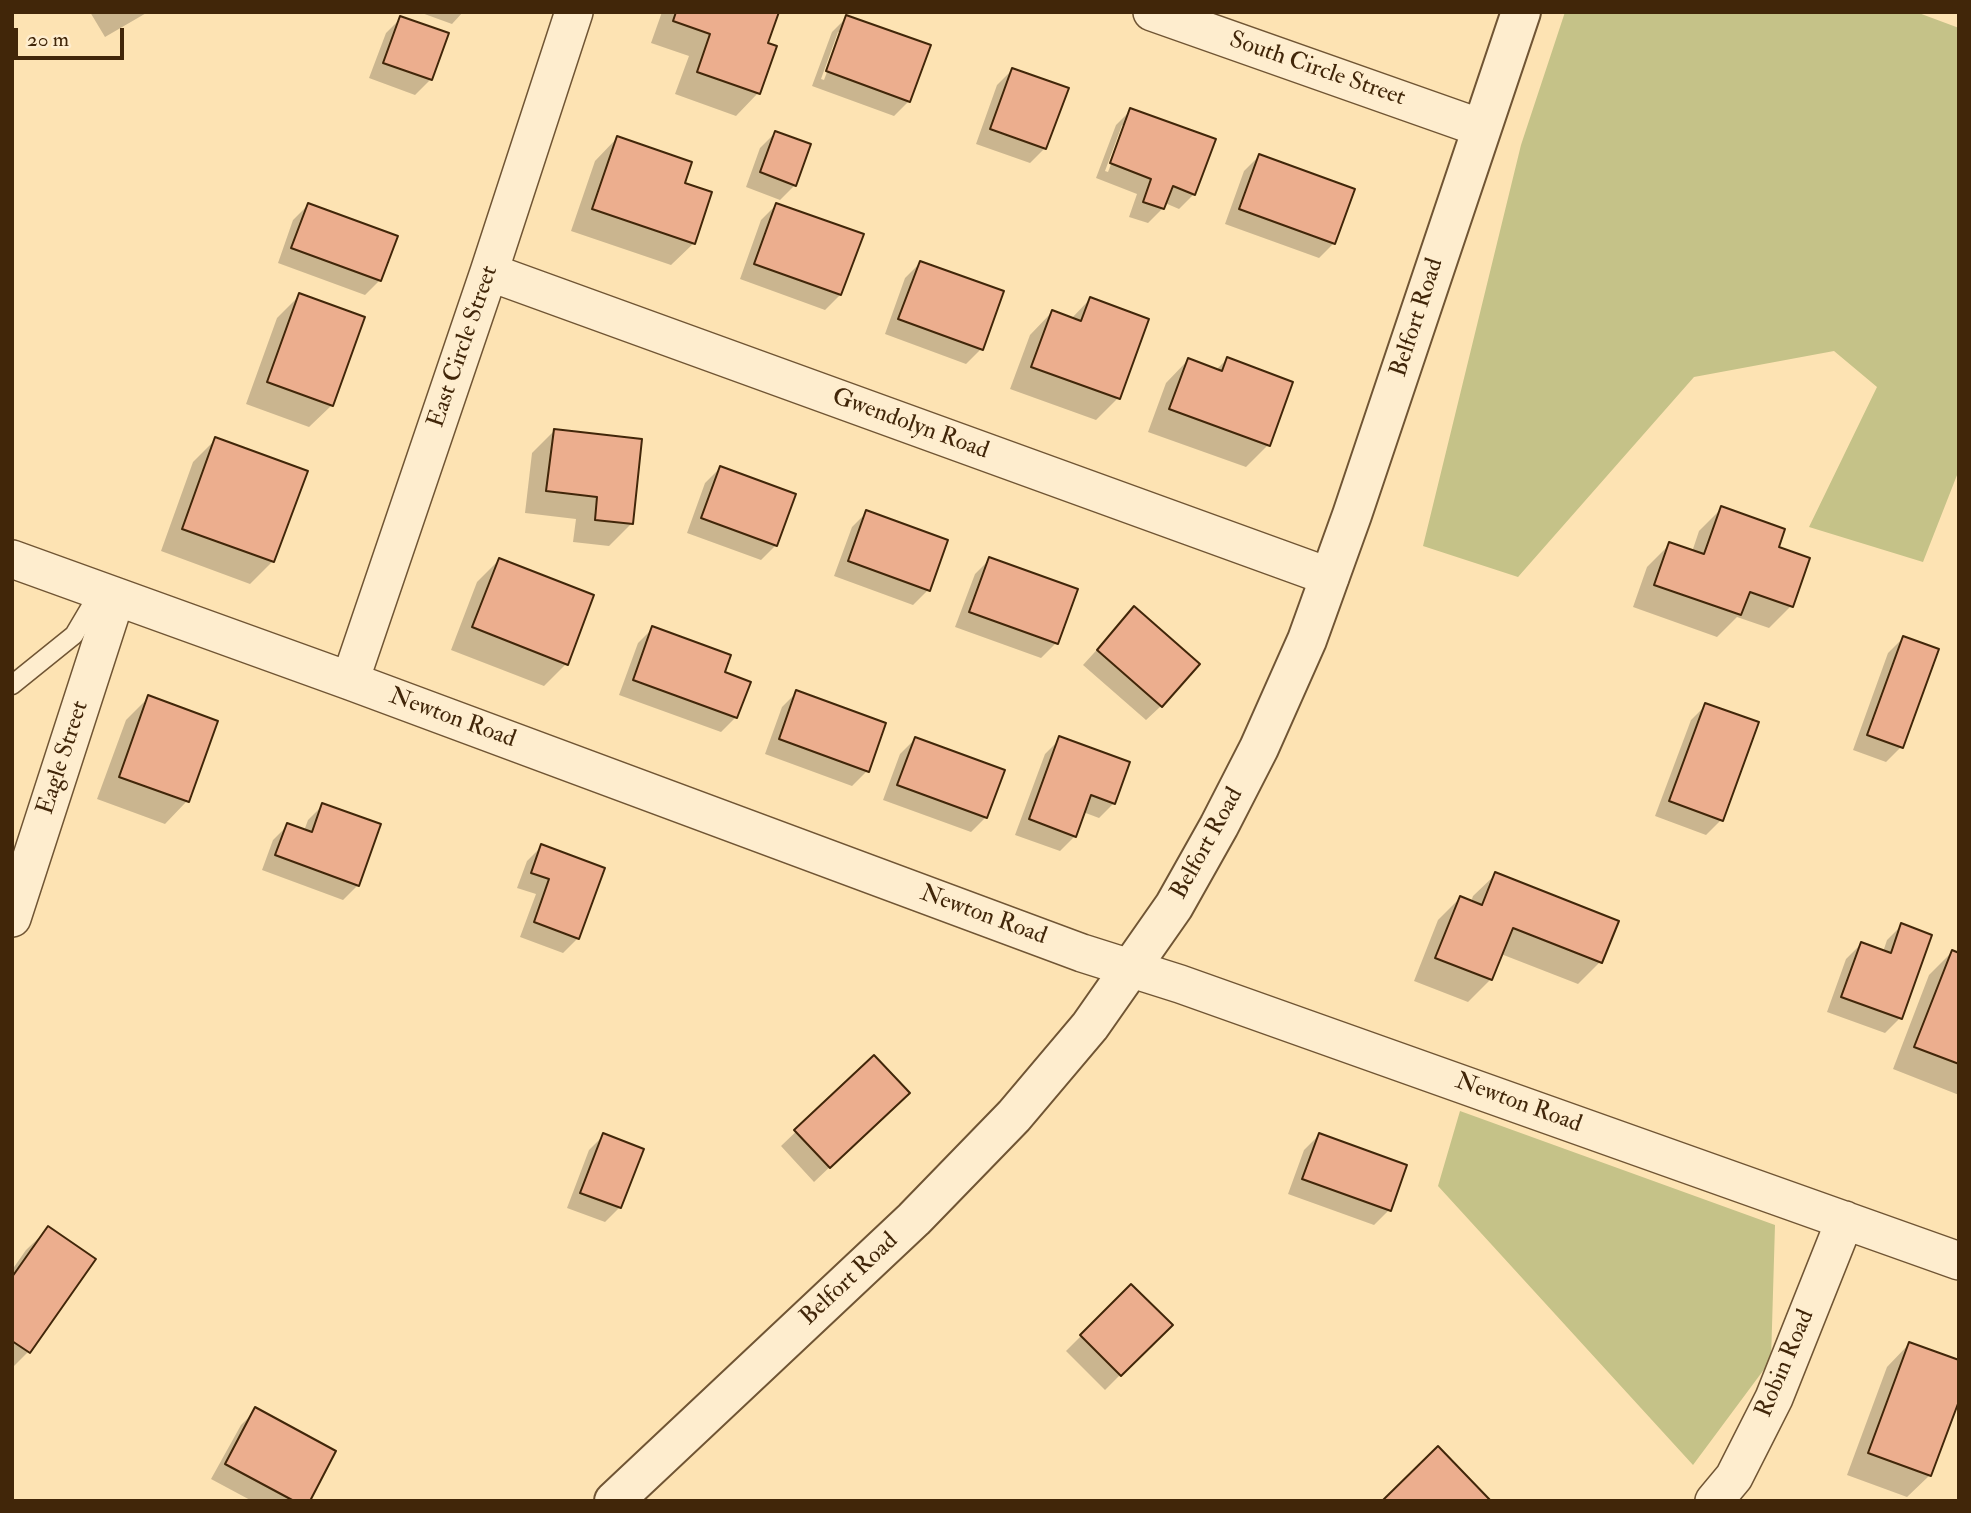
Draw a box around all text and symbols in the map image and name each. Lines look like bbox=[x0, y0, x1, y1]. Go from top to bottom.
scale bar bbox=[18, 14, 128, 58]
text: 20 m bbox=[27, 26, 69, 53]
street label: South Circle Street bbox=[1225, 26, 1409, 114]
street label: Belfort Road bbox=[1385, 255, 1451, 381]
street label: East Circle Street bbox=[423, 262, 505, 432]
street label: Gwendolyn Road bbox=[828, 383, 992, 467]
street label: Newton Road bbox=[385, 683, 519, 755]
street label: Eagle Street bbox=[32, 697, 96, 819]
street label: Belfort Road bbox=[1166, 783, 1250, 905]
street label: Newton Road bbox=[916, 880, 1050, 952]
street label: Newton Road bbox=[1451, 1068, 1585, 1140]
street label: Belfort Road bbox=[795, 1228, 905, 1332]
street label: Robin Road bbox=[1750, 1306, 1822, 1422]

